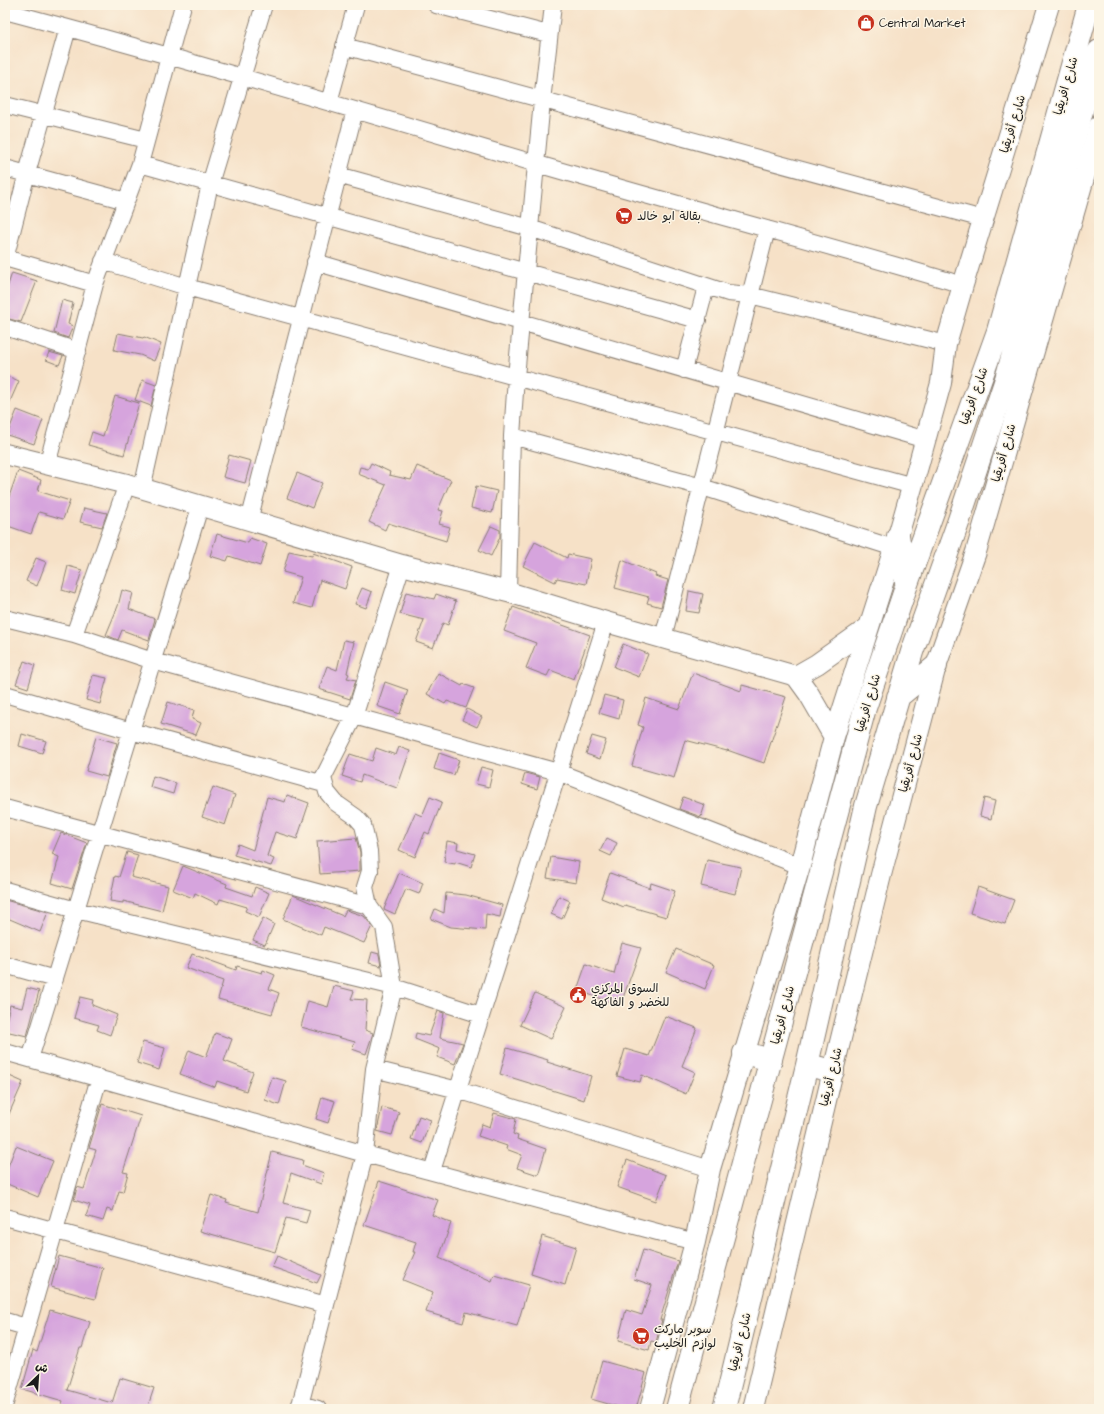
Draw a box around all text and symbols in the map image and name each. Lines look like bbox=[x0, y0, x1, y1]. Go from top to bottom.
shop icon: Central Market bbox=[856, 13, 876, 33]
place label: Central Market bbox=[879, 15, 966, 32]
street label: شارع افريقيا bbox=[1050, 55, 1082, 117]
street label: شارع أفريقيا bbox=[996, 93, 1030, 155]
supermarket icon: بقالة ابو خالد bbox=[614, 206, 634, 226]
place label: بقالة ابو خالد bbox=[637, 208, 701, 225]
street label: شارع افريقيا bbox=[956, 365, 992, 427]
street label: شارع أفريقيا bbox=[988, 422, 1020, 484]
street label: شارع افريقيا bbox=[851, 672, 885, 734]
street label: شارع أفريقيا bbox=[895, 732, 927, 794]
place label: السوق المركزي للخضر و الفاكهة bbox=[591, 980, 669, 1011]
street label: شارع افريقيا bbox=[767, 984, 799, 1046]
public building icon: السوق المركزي للخضر و الفاكهة bbox=[568, 985, 588, 1005]
street label: شارع أفريقيا bbox=[815, 1046, 847, 1108]
street label: شارع افريقيا bbox=[724, 1311, 756, 1373]
place label: سوبر ماركت لوازم الخليب bbox=[654, 1321, 716, 1352]
supermarket icon: سوبر ماركت لوازم الخليب bbox=[631, 1326, 651, 1346]
north arrow bbox=[18, 1356, 58, 1396]
text: ش bbox=[33, 1358, 51, 1377]

